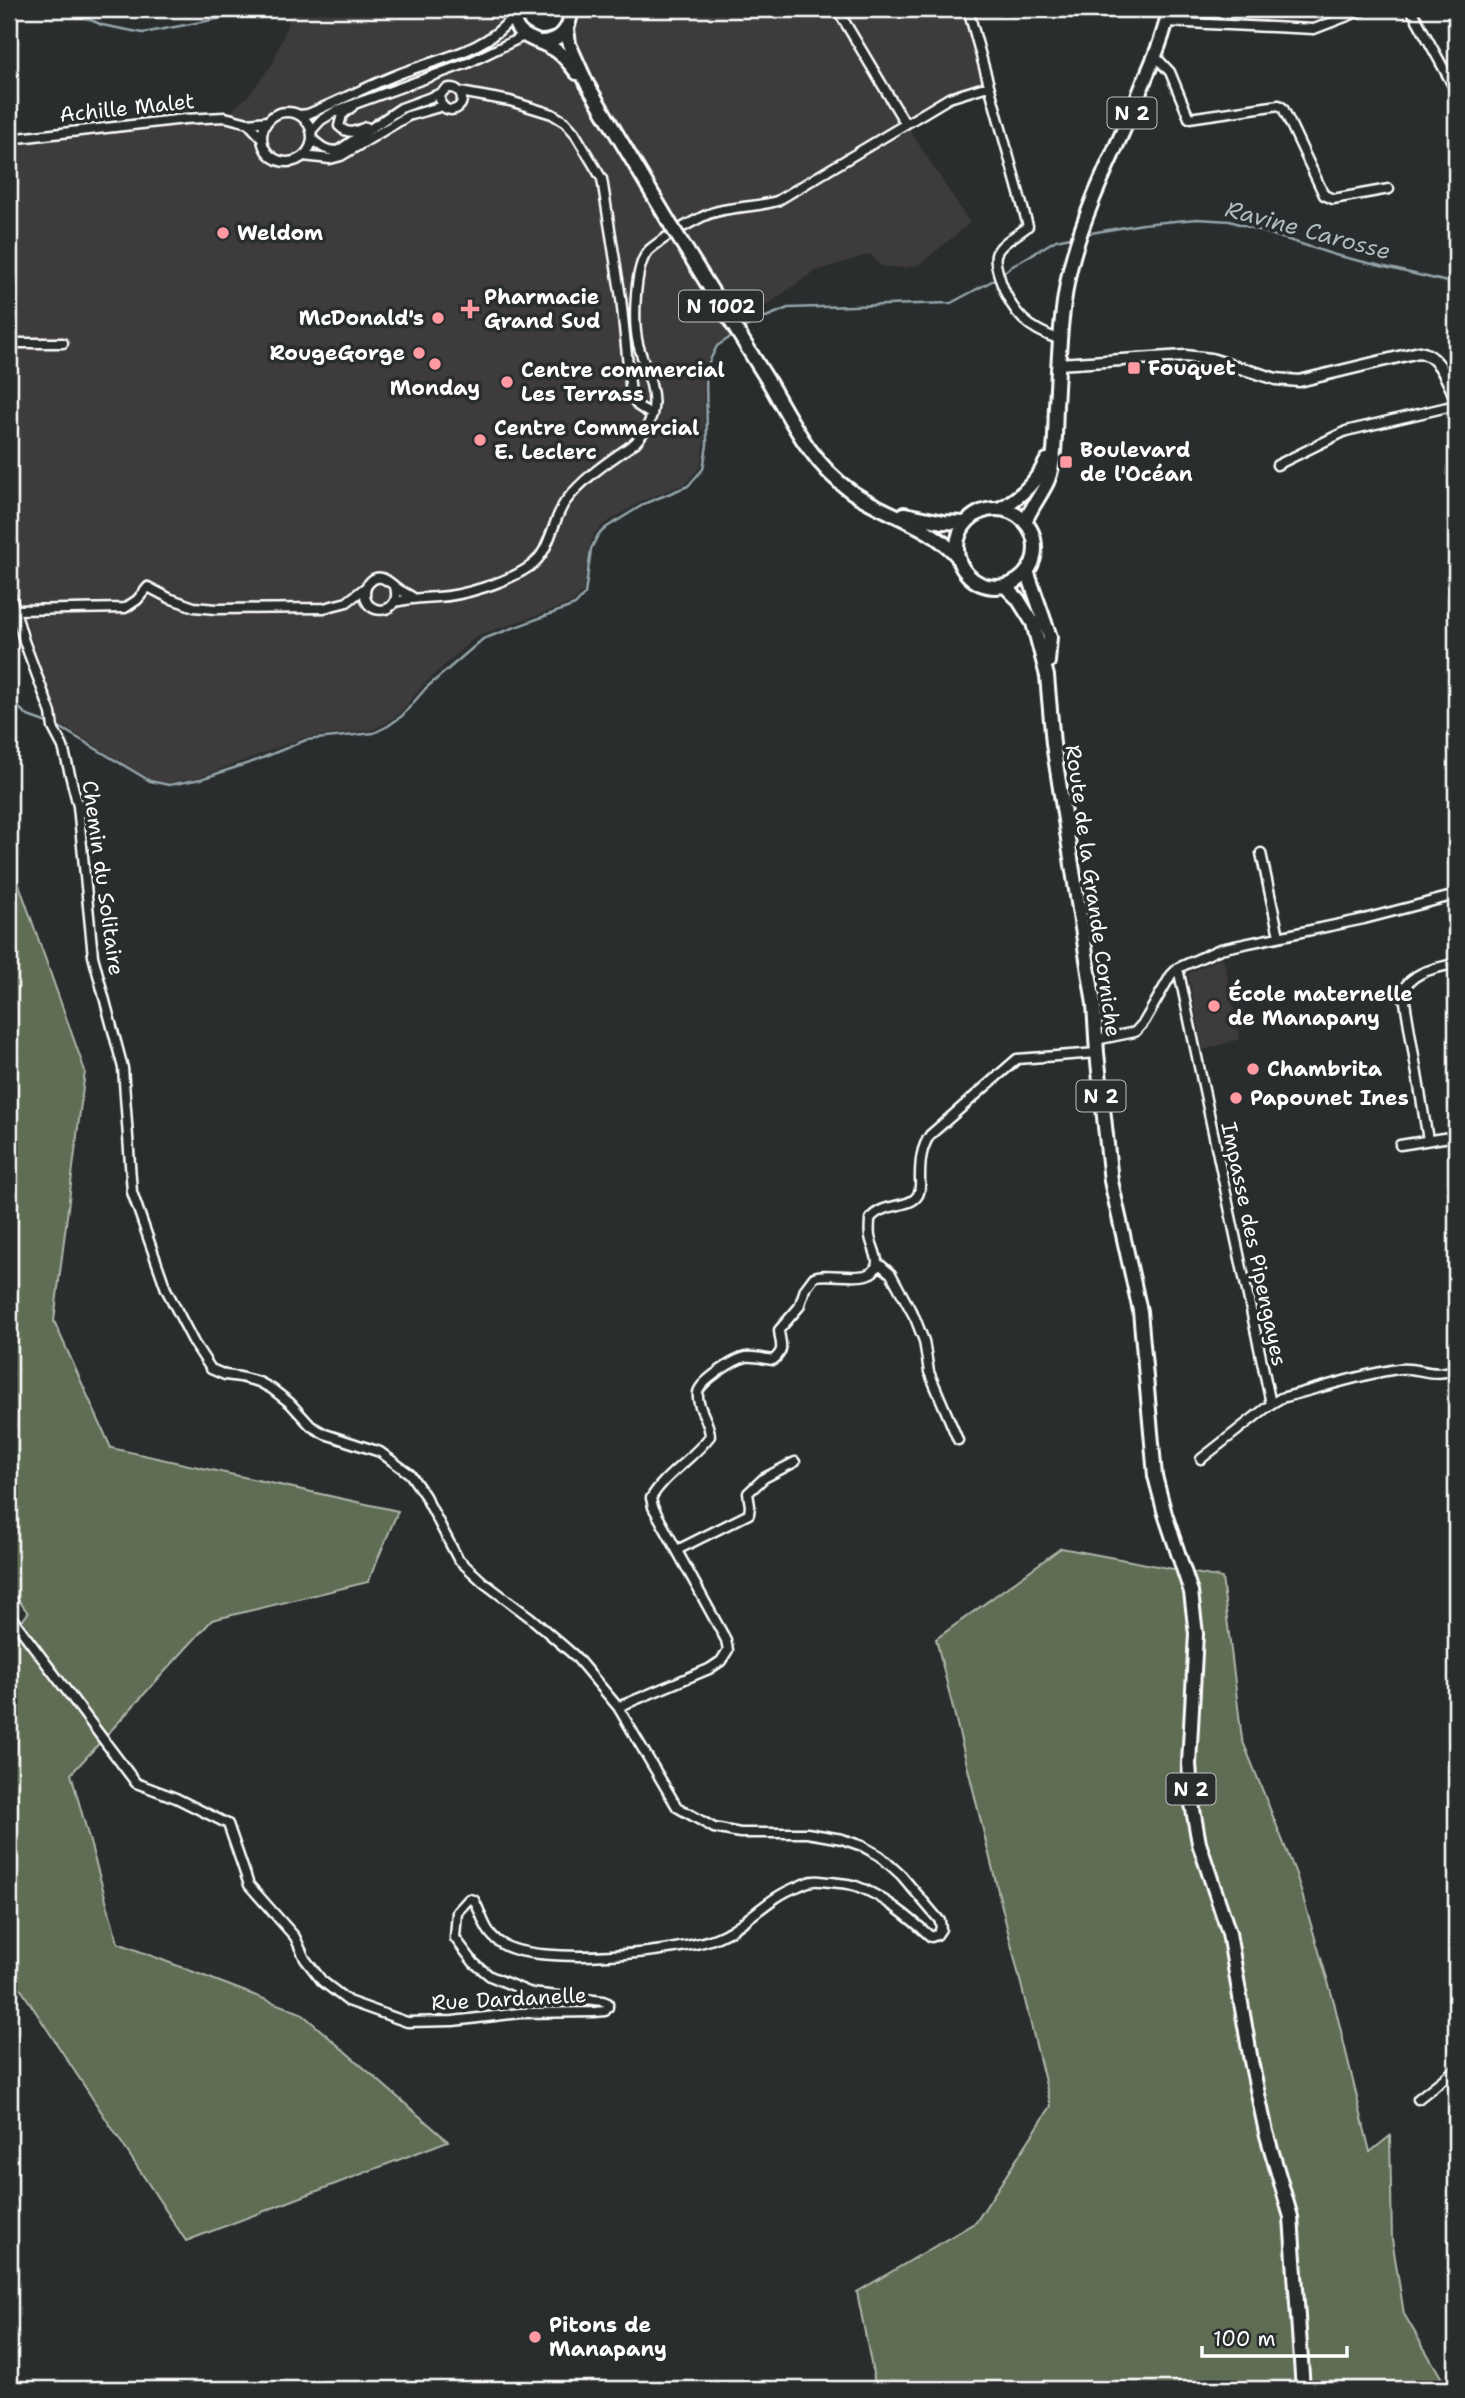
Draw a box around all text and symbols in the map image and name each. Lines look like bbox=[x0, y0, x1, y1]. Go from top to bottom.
street label: Achille Malet bbox=[58, 87, 196, 129]
road number: N 2 bbox=[1108, 97, 1156, 128]
water label: Ravine Carosse bbox=[1222, 194, 1394, 266]
place label: Weldom bbox=[237, 219, 323, 247]
marker: Weldom bbox=[215, 225, 231, 241]
place label: Pharmacie Grand Sud bbox=[484, 283, 601, 335]
road number: N 1002 bbox=[679, 290, 763, 322]
marker: Pharmacie Grand Sud bbox=[462, 301, 478, 317]
place label: McDonald's bbox=[299, 304, 424, 332]
marker: McDonald's bbox=[430, 310, 446, 326]
place label: RougeGorge bbox=[269, 339, 405, 367]
marker: RougeGorge bbox=[411, 345, 427, 361]
place label: Fouquet bbox=[1148, 354, 1236, 382]
marker: Monday bbox=[427, 356, 443, 372]
place label: Centre commercial Les Terrass bbox=[521, 356, 725, 408]
marker: Fouquet bbox=[1126, 360, 1142, 376]
place label: Monday bbox=[390, 374, 480, 402]
marker: Centre commercial Les Terrass bbox=[499, 374, 515, 390]
place label: Centre Commercial E. Leclerc bbox=[494, 414, 699, 466]
marker: Centre Commercial E. Leclerc bbox=[472, 432, 488, 448]
place label: Boulevard de l'Océan bbox=[1080, 436, 1193, 488]
marker: Boulevard de l'Océan bbox=[1058, 454, 1074, 470]
street label: Route de la Grande Corniche bbox=[1059, 743, 1127, 1039]
street label: Chemin du Solitaire bbox=[75, 779, 131, 977]
place label: École maternelle de Manapany bbox=[1228, 979, 1413, 1032]
marker: École maternelle de Manapany bbox=[1206, 998, 1222, 1014]
place label: Chambrita bbox=[1267, 1055, 1383, 1083]
marker: Chambrita bbox=[1245, 1061, 1261, 1077]
road number: N 2 bbox=[1076, 1080, 1126, 1112]
place label: Papounet Ines bbox=[1250, 1084, 1409, 1112]
marker: Papounet Ines bbox=[1228, 1090, 1244, 1106]
street label: Impasse des Pipengayes bbox=[1214, 1119, 1294, 1369]
road number: N 2 bbox=[1166, 1774, 1216, 1804]
street label: Rue Dardanelle bbox=[431, 1981, 587, 2017]
place label: Pitons de Manapany bbox=[549, 2311, 667, 2363]
scale bar bbox=[1202, 2314, 1348, 2358]
text: 100 m bbox=[1213, 2325, 1276, 2353]
marker: Pitons de Manapany bbox=[527, 2329, 543, 2345]

